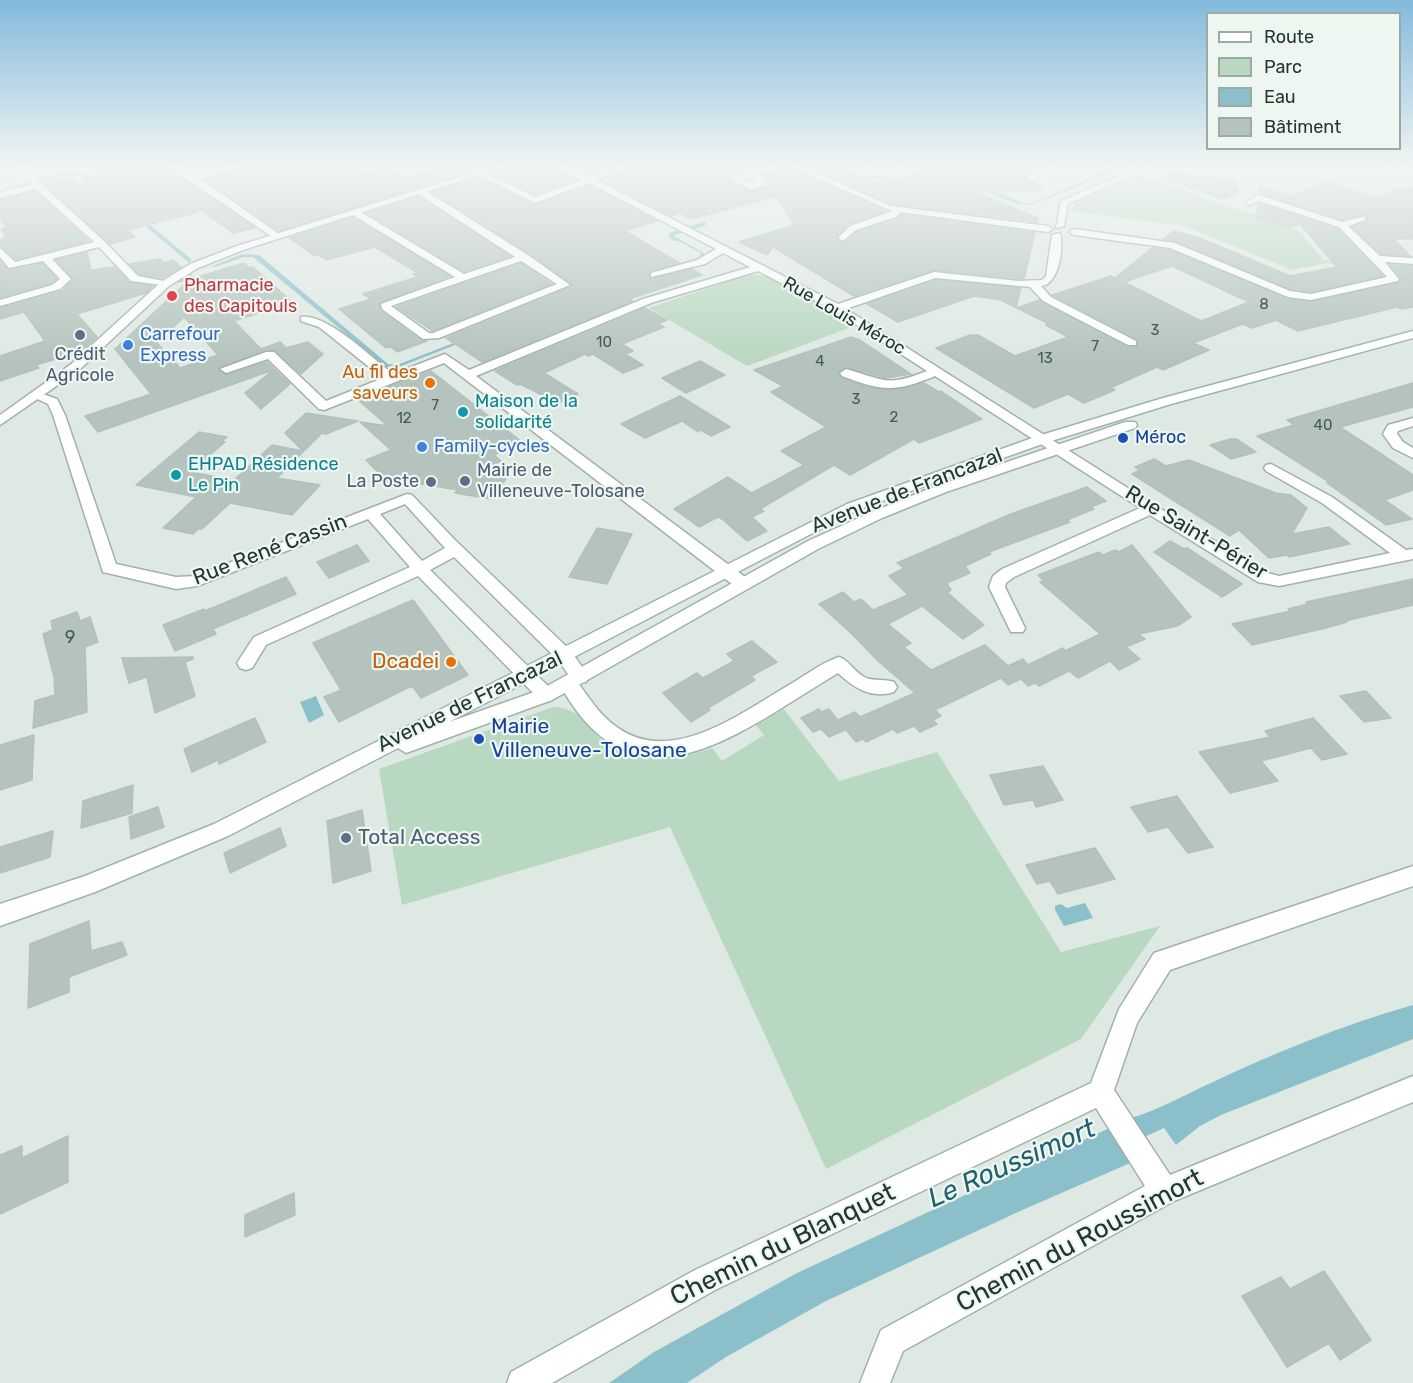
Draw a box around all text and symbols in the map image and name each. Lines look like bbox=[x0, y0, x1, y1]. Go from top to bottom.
legend bbox=[1206, 12, 1401, 150]
text: Route bbox=[1264, 26, 1314, 48]
text: Parc bbox=[1264, 56, 1302, 78]
text: Eau bbox=[1264, 86, 1296, 108]
text: Bâtiment bbox=[1264, 116, 1341, 138]
street label: Rue Louis Méroc bbox=[779, 272, 909, 360]
place label: Pharmacie des Capitouls bbox=[184, 275, 297, 318]
marker: Pharmacie des Capitouls bbox=[165, 289, 179, 303]
house number: 8 bbox=[1259, 296, 1269, 314]
house number: 3 bbox=[1150, 322, 1160, 340]
place label: Carrefour Express bbox=[140, 324, 220, 366]
marker: Crédit Agricole bbox=[73, 328, 87, 342]
house number: 10 bbox=[596, 334, 612, 352]
marker: Carrefour Express bbox=[121, 338, 135, 352]
house number: 7 bbox=[1091, 338, 1099, 356]
place label: Crédit Agricole bbox=[46, 344, 114, 386]
house number: 13 bbox=[1037, 350, 1053, 368]
house number: 4 bbox=[815, 353, 825, 371]
place label: Au fil des saveurs bbox=[342, 362, 418, 404]
marker: Au fil des saveurs bbox=[423, 376, 437, 390]
place label: Maison de la solidarité bbox=[475, 391, 578, 434]
house number: 3 bbox=[851, 391, 861, 409]
house number: 7 bbox=[431, 397, 439, 415]
marker: Maison de la solidarité bbox=[456, 405, 470, 419]
house number: 2 bbox=[890, 409, 898, 427]
house number: 12 bbox=[396, 410, 412, 428]
house number: 40 bbox=[1314, 417, 1332, 435]
place label: Méroc bbox=[1135, 427, 1186, 449]
marker: Méroc bbox=[1116, 431, 1130, 445]
place label: Family-cycles bbox=[434, 436, 550, 458]
marker: Family-cycles bbox=[415, 440, 429, 454]
street label: Avenue de Francazal bbox=[808, 443, 1006, 539]
place label: EHPAD Résidence Le Pin bbox=[188, 454, 338, 496]
place label: Mairie de Villeneuve-Tolosane bbox=[477, 460, 645, 502]
marker: EHPAD Résidence Le Pin bbox=[169, 468, 183, 482]
place label: La Poste bbox=[346, 471, 419, 493]
marker: Mairie de Villeneuve-Tolosane bbox=[458, 474, 472, 488]
marker: La Poste bbox=[424, 475, 438, 489]
street label: Rue Saint-Périer bbox=[1120, 481, 1272, 585]
street label: Rue René Cassin bbox=[189, 509, 351, 591]
house number: 9 bbox=[65, 627, 75, 649]
street label: Avenue de Francazal bbox=[373, 646, 567, 758]
place label: Dcadei bbox=[372, 649, 439, 675]
marker: Dcadei bbox=[444, 655, 458, 669]
place label: Mairie Villeneuve-Tolosane bbox=[491, 714, 687, 764]
marker: Mairie Villeneuve-Tolosane bbox=[472, 732, 486, 746]
place label: Total Access bbox=[358, 825, 480, 851]
marker: Total Access bbox=[339, 831, 353, 845]
water label: Le Roussimort bbox=[923, 1113, 1101, 1215]
street label: Chemin du Roussimort bbox=[951, 1163, 1209, 1319]
street label: Chemin du Blanquet bbox=[665, 1177, 901, 1313]

